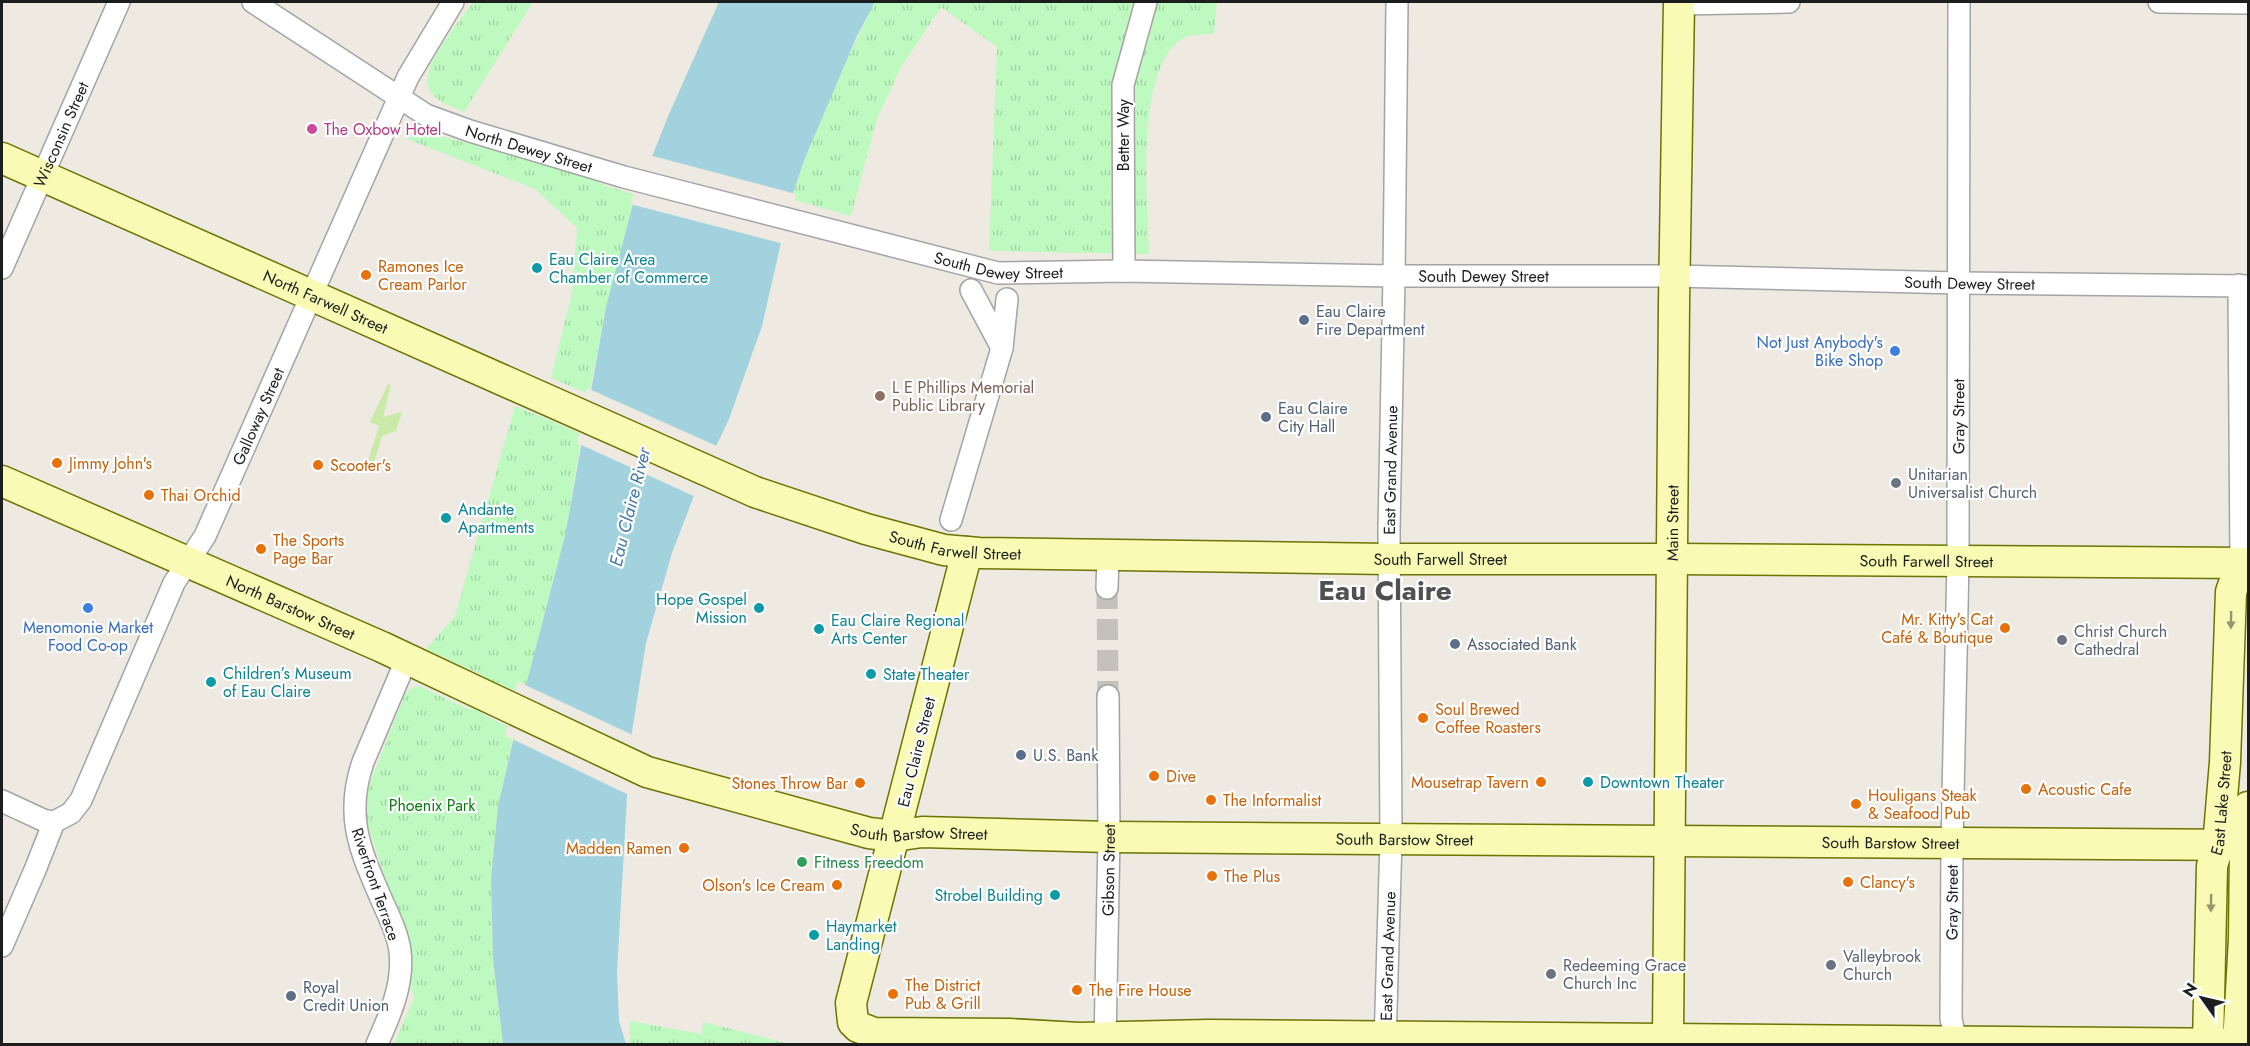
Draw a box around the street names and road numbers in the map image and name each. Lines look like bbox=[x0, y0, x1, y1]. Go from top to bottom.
street label: Wisconsin Street bbox=[28, 78, 95, 191]
street label: Better Way bbox=[1112, 98, 1135, 171]
street label: North Dewey Street bbox=[463, 119, 595, 179]
street label: South Dewey Street bbox=[931, 246, 1063, 285]
street label: North Farwell Street bbox=[259, 264, 392, 340]
street label: South Dewey Street bbox=[1418, 265, 1549, 288]
street label: South Dewey Street bbox=[1904, 271, 2035, 296]
street label: Galloway Street bbox=[227, 364, 290, 469]
street label: Gray Street bbox=[1947, 379, 1970, 454]
street label: East Grand Avenue bbox=[1378, 405, 1403, 535]
street label: Main Street bbox=[1661, 485, 1685, 561]
street label: South Farwell Street bbox=[887, 525, 1021, 566]
street label: South Farwell Street bbox=[1373, 548, 1507, 571]
street label: South Farwell Street bbox=[1859, 549, 1993, 573]
street label: North Barstow Street bbox=[222, 569, 359, 646]
street label: Eau Claire Street bbox=[892, 695, 941, 810]
street label: East Lake Street bbox=[2205, 750, 2237, 858]
street label: South Barstow Street bbox=[848, 817, 988, 848]
street label: Gibson Street bbox=[1096, 824, 1121, 916]
street label: Riverfront Terrace bbox=[345, 825, 406, 944]
street label: South Barstow Street bbox=[1336, 828, 1474, 852]
street label: South Barstow Street bbox=[1822, 831, 1960, 855]
street label: Gray Street bbox=[1940, 864, 1964, 940]
street label: East Grand Avenue bbox=[1375, 891, 1401, 1021]

